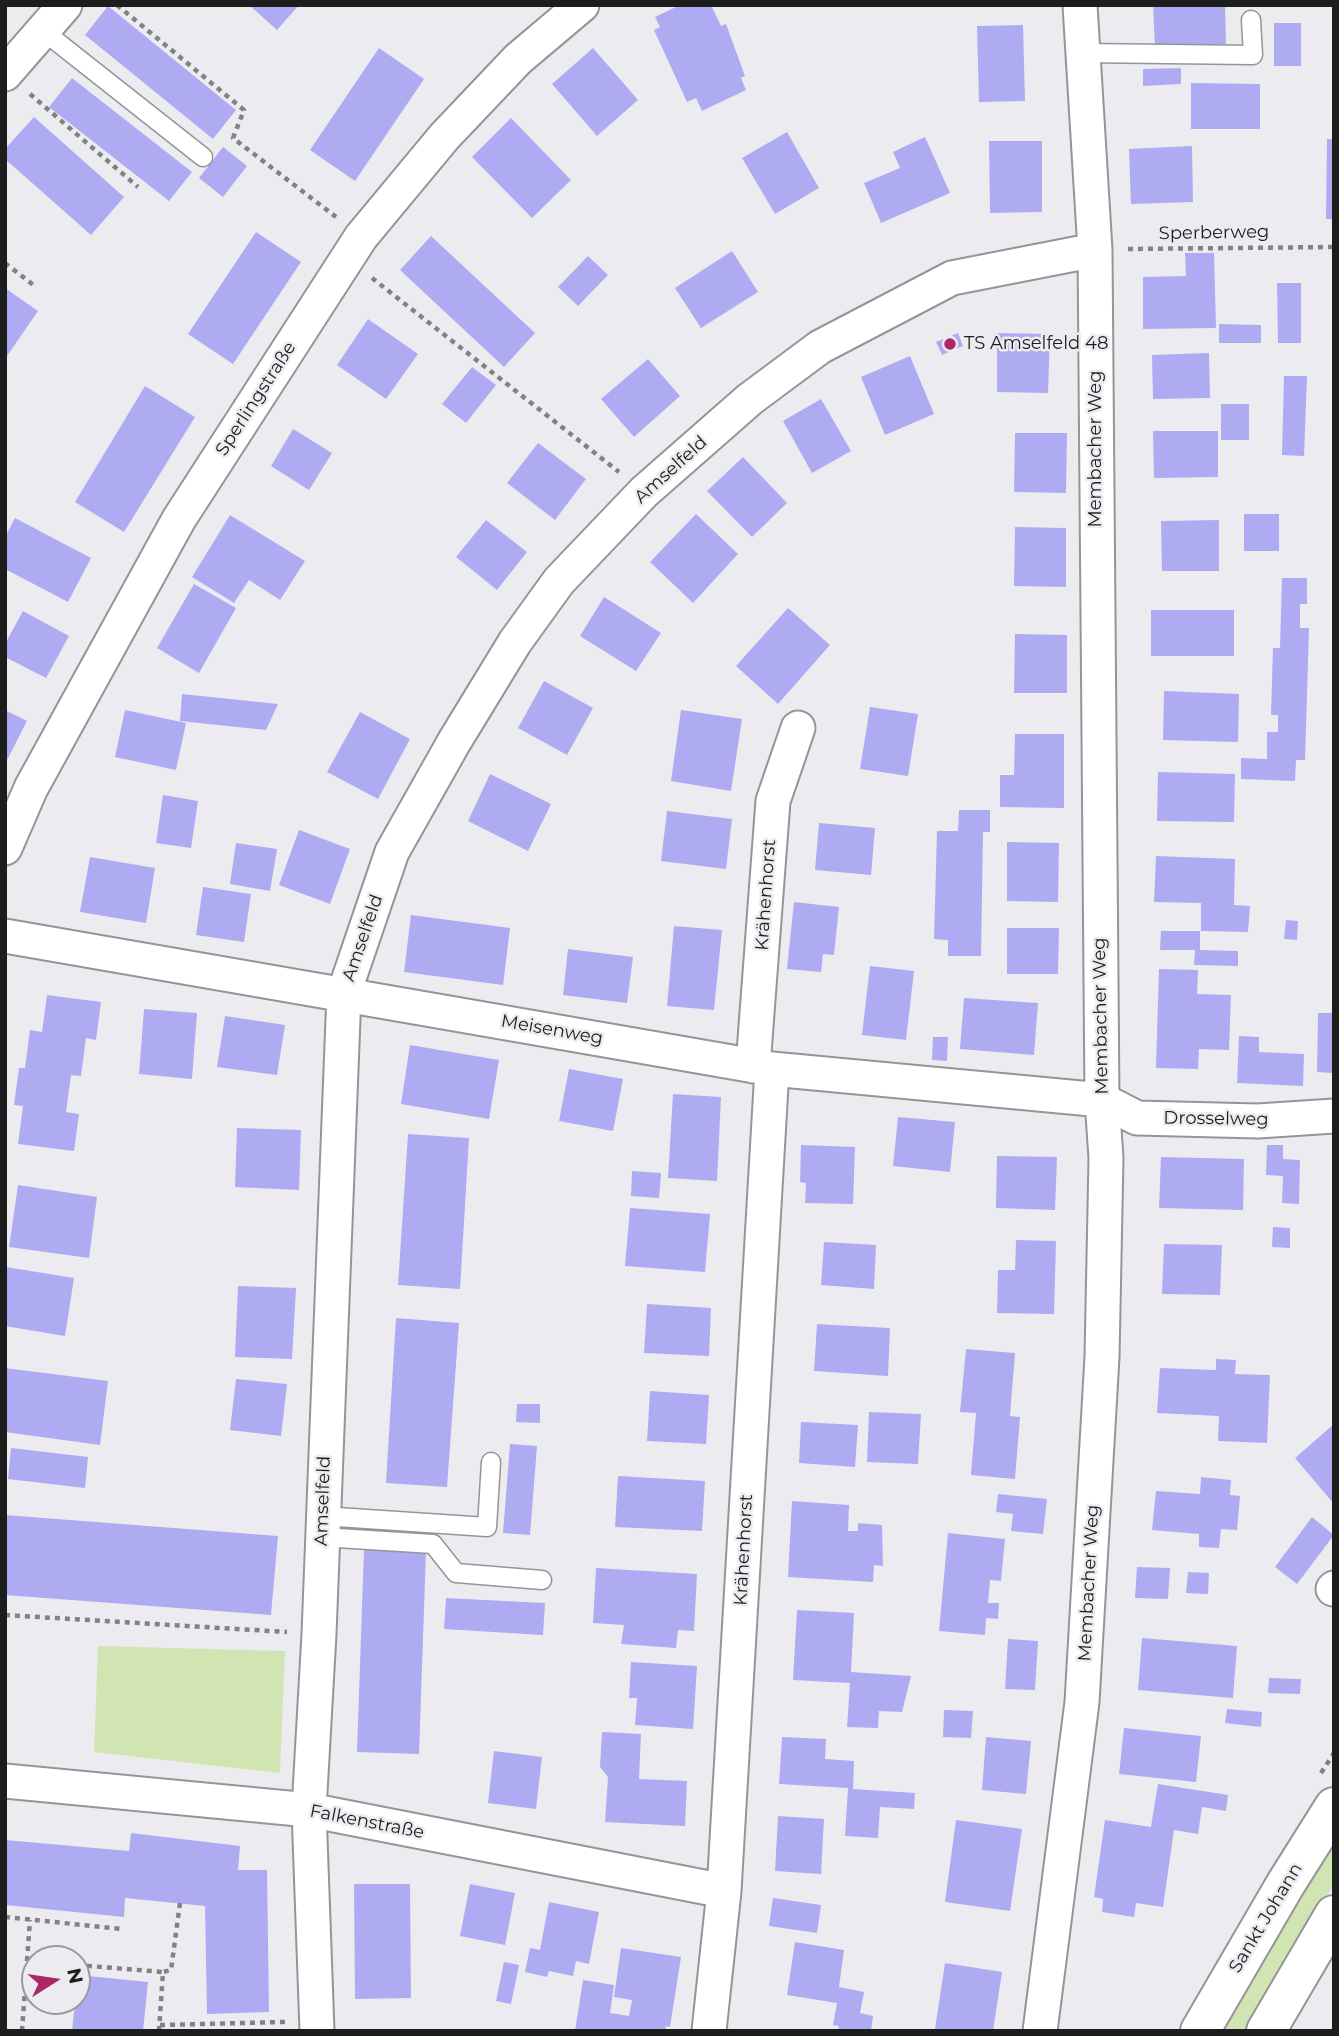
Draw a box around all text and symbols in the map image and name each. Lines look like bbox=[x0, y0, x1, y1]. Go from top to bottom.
street label: Sperberweg bbox=[1159, 221, 1269, 245]
place label: TS Amselfeld 48 bbox=[964, 333, 1109, 355]
marker: TS Amselfeld 48 bbox=[942, 336, 958, 352]
street label: Sperlingstraße bbox=[211, 338, 301, 460]
street label: Membacher Weg bbox=[1085, 370, 1107, 528]
street label: Amselfeld bbox=[630, 432, 712, 508]
street label: Krähenhorst bbox=[751, 839, 781, 951]
street label: Amselfeld bbox=[338, 892, 388, 984]
street label: Membacher Weg bbox=[1089, 937, 1113, 1095]
street label: Meisenweg bbox=[499, 1010, 605, 1050]
street label: Drosselweg bbox=[1163, 1107, 1269, 1131]
street label: Amselfeld bbox=[311, 1455, 335, 1547]
street label: Krähenhorst bbox=[730, 1494, 758, 1606]
street label: Membacher Weg bbox=[1074, 1504, 1104, 1662]
street label: Falkenstraße bbox=[308, 1800, 426, 1844]
street label: Sankt Johann bbox=[1225, 1859, 1307, 1977]
north arrow bbox=[21, 1945, 91, 2015]
text: N bbox=[62, 1966, 88, 1986]

